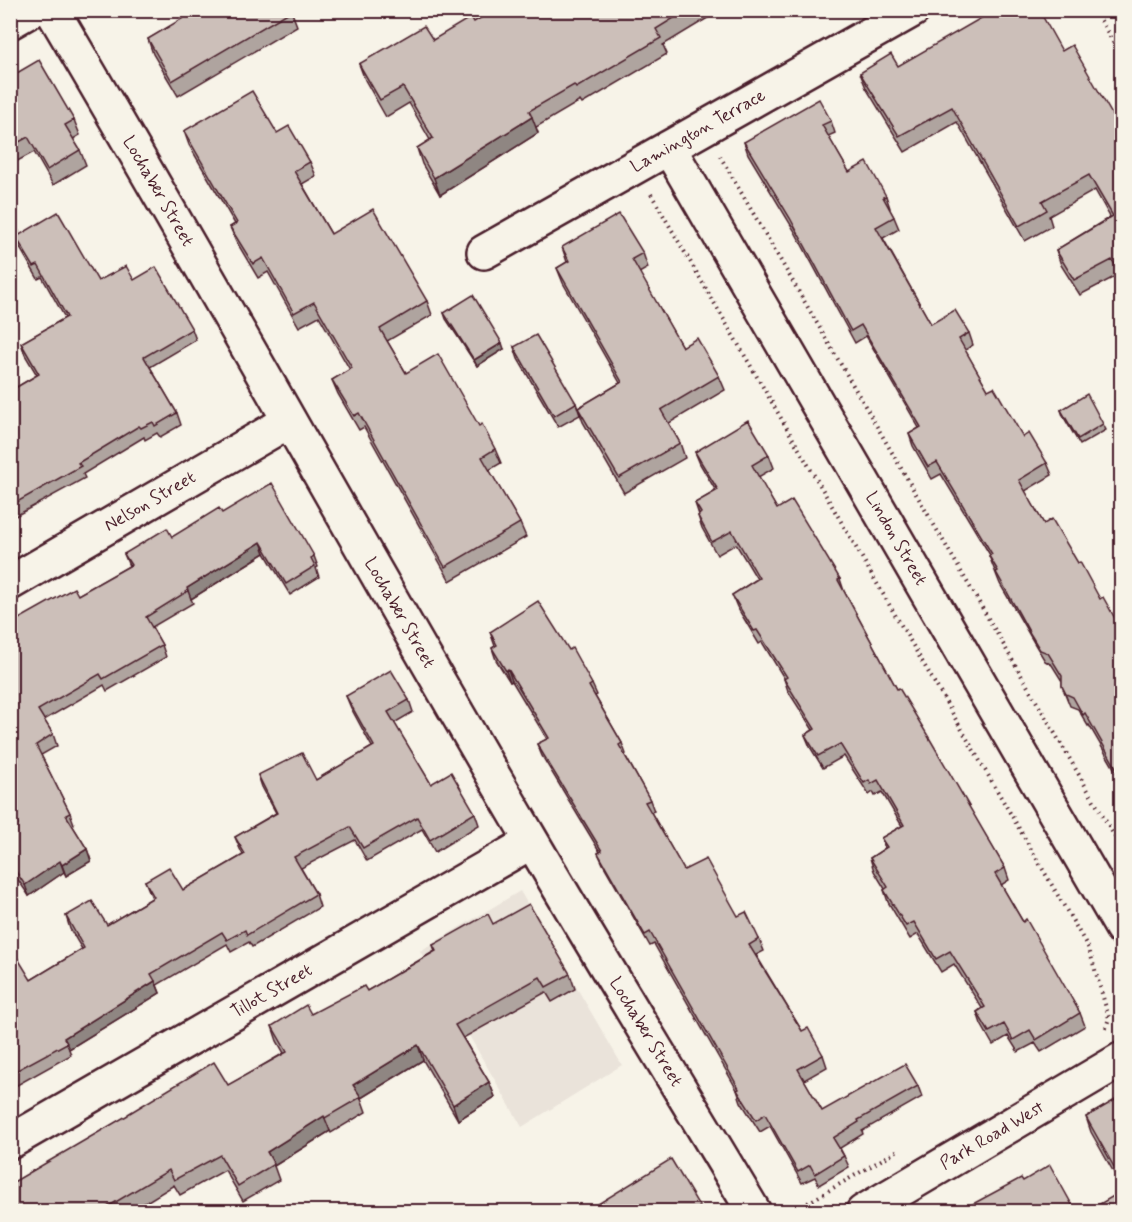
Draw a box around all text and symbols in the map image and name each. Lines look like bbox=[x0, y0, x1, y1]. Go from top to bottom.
street label: Lamington Terrace bbox=[626, 83, 770, 179]
street label: Lochaber Street bbox=[117, 132, 199, 251]
street label: Nelson Street bbox=[100, 466, 200, 538]
street label: Lindon Street bbox=[859, 488, 933, 590]
street label: Lochaber Street bbox=[358, 553, 441, 673]
street label: Tillot Street bbox=[227, 958, 317, 1024]
street label: Lochaber Street bbox=[603, 973, 688, 1092]
street label: Park Road West bbox=[936, 1095, 1049, 1176]

